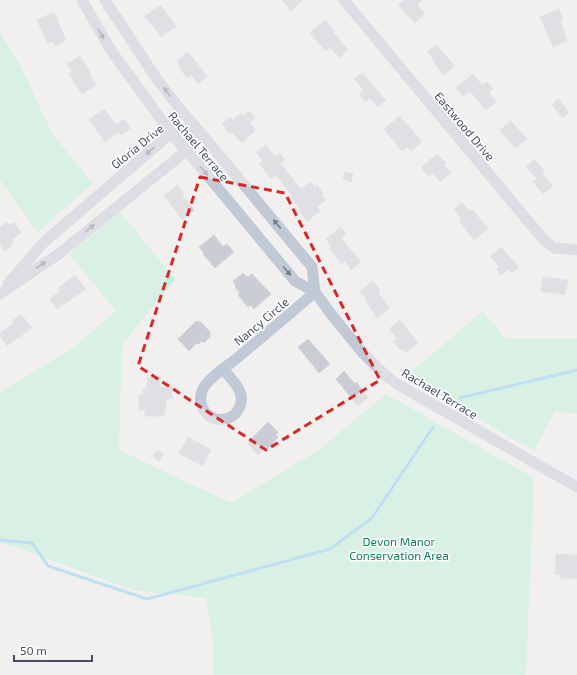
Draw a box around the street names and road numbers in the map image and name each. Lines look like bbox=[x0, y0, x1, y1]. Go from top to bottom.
street label: Eastwood Drive bbox=[432, 89, 498, 163]
street label: Rachael Terrace bbox=[166, 109, 232, 183]
street label: Gloria Drive bbox=[108, 121, 166, 171]
street label: Nancy Circle bbox=[231, 294, 291, 348]
street label: Rachael Terrace bbox=[400, 365, 480, 421]

